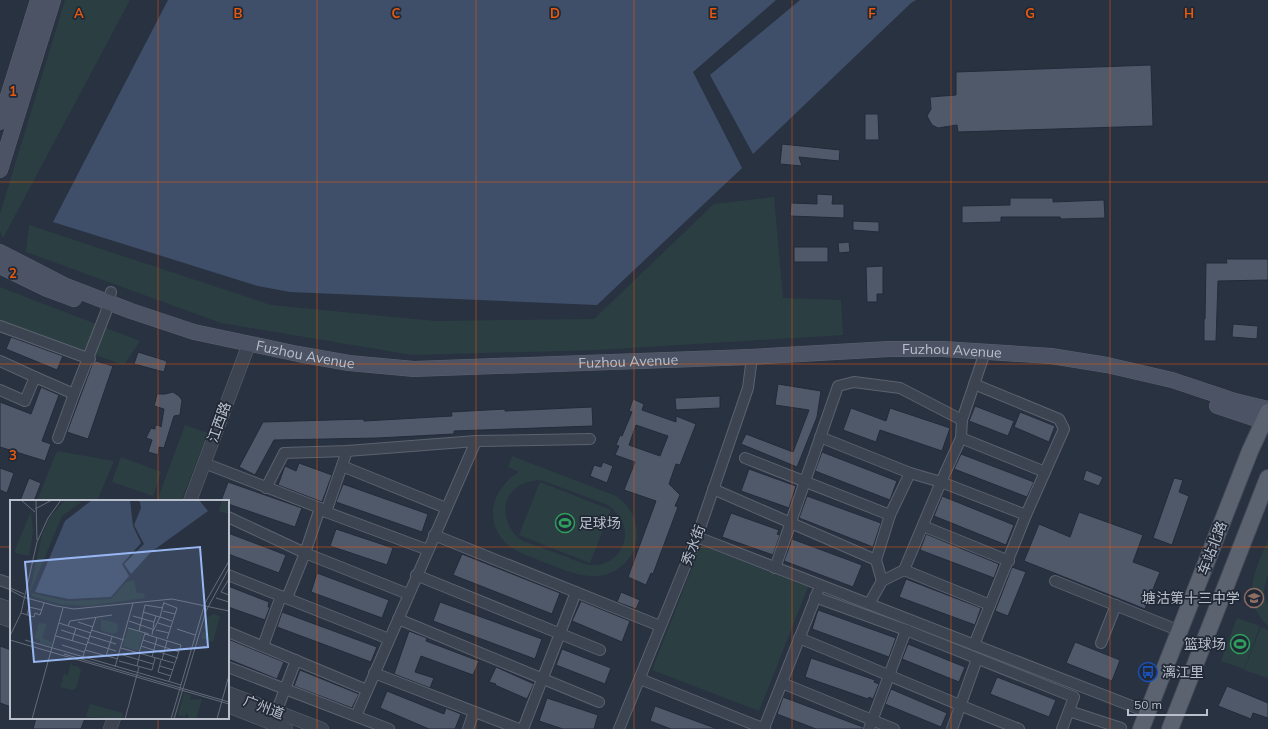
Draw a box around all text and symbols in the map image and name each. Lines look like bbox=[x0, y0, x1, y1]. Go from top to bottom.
text: A bbox=[74, 5, 84, 21]
text: B bbox=[234, 5, 243, 21]
text: C bbox=[392, 5, 401, 21]
text: D bbox=[550, 5, 560, 21]
text: E bbox=[709, 5, 717, 21]
text: F bbox=[868, 5, 876, 21]
text: G bbox=[1025, 5, 1035, 21]
text: H bbox=[1184, 5, 1194, 21]
text: 1 bbox=[9, 83, 17, 99]
text: 2 bbox=[9, 265, 17, 281]
street label: Fuzhou Avenue bbox=[255, 336, 355, 372]
street label: Fuzhou Avenue bbox=[902, 340, 1002, 362]
street label: Fuzhou Avenue bbox=[578, 351, 678, 372]
street label: 江西路 bbox=[203, 399, 235, 445]
text: 3 bbox=[9, 447, 17, 463]
inset map bbox=[10, 500, 229, 719]
sports icon: 足球场 bbox=[554, 512, 576, 534]
place label: 足球场 bbox=[579, 514, 621, 532]
street label: 车站北路 bbox=[1194, 519, 1230, 577]
street label: 秀水街 bbox=[677, 522, 709, 568]
school or university icon: 塘沽第十三中学 bbox=[1243, 587, 1265, 609]
place label: 塘沽第十三中学 bbox=[1142, 589, 1240, 607]
sports icon: 篮球场 bbox=[1229, 633, 1251, 655]
place label: 篮球场 bbox=[1184, 635, 1226, 653]
bus stop icon: 漓江里 bbox=[1137, 661, 1159, 683]
place label: 漓江里 bbox=[1162, 663, 1204, 681]
street label: 广州道 bbox=[241, 691, 287, 723]
scale bar bbox=[1128, 691, 1207, 717]
text: 50 m bbox=[1134, 697, 1162, 712]

